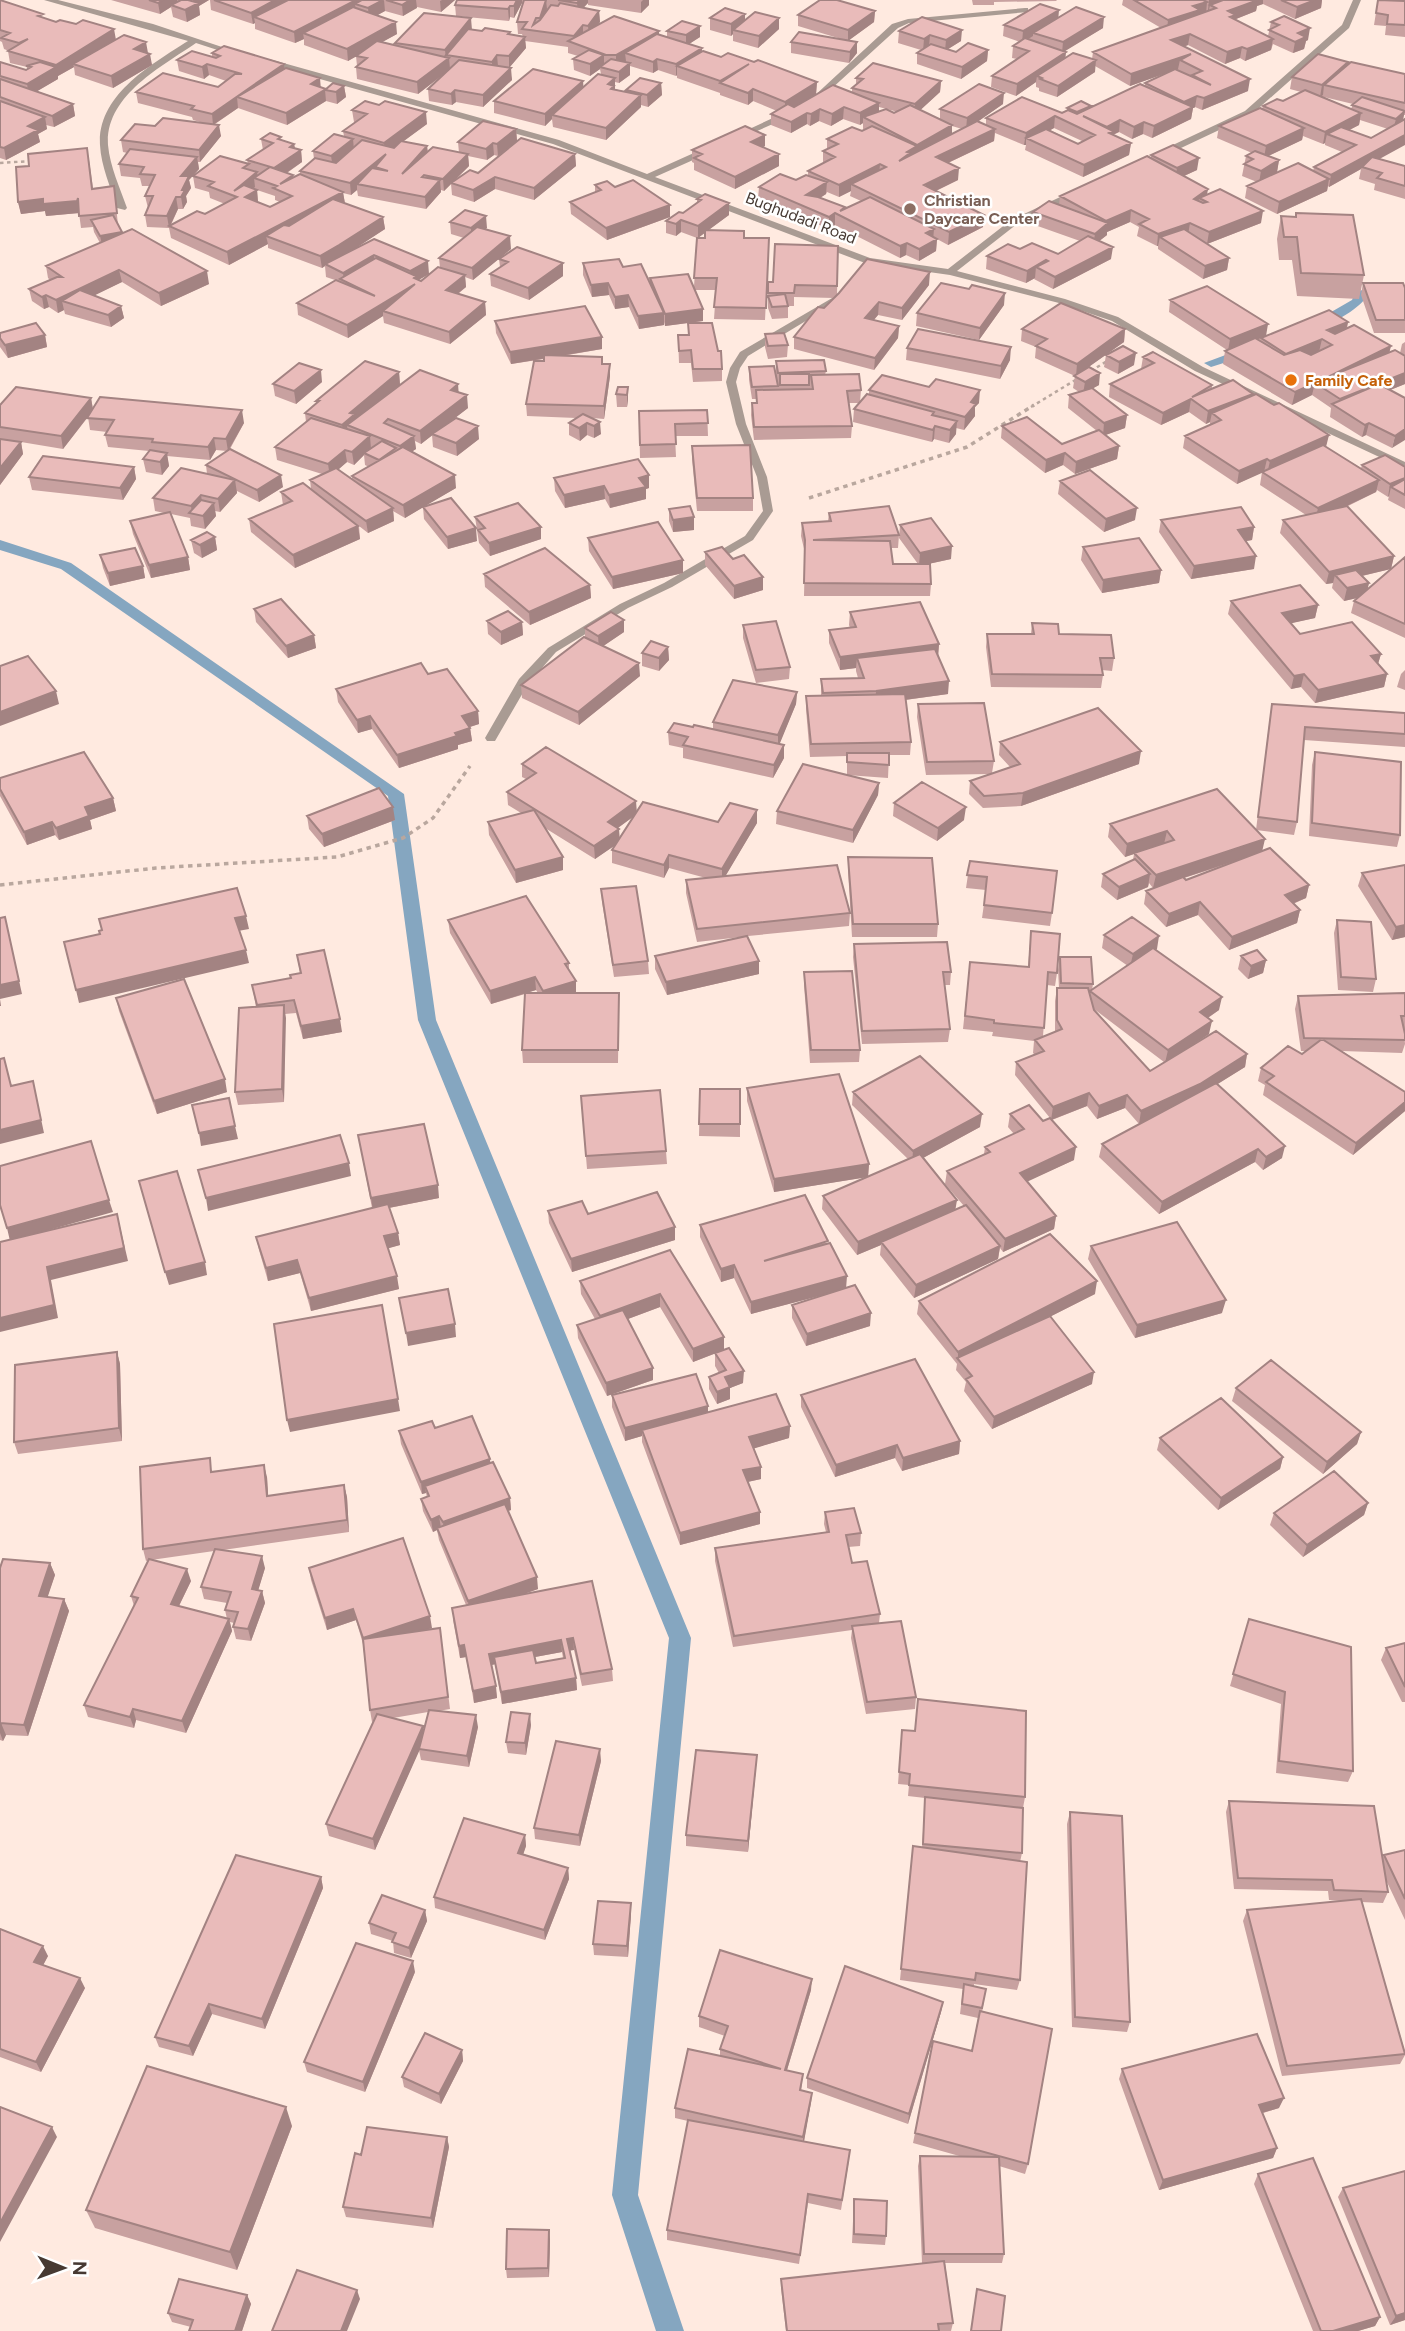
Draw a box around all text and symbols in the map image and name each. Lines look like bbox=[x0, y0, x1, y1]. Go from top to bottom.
street label: Bughudadi Road bbox=[743, 188, 859, 248]
place label: Christian Daycare Center bbox=[924, 191, 1039, 228]
marker: Christian Daycare Center bbox=[902, 201, 918, 217]
place label: Family Cafe bbox=[1305, 371, 1393, 390]
marker: Family Cafe bbox=[1283, 372, 1299, 388]
north arrow bbox=[28, 2233, 98, 2303]
text: N bbox=[68, 2261, 91, 2276]

